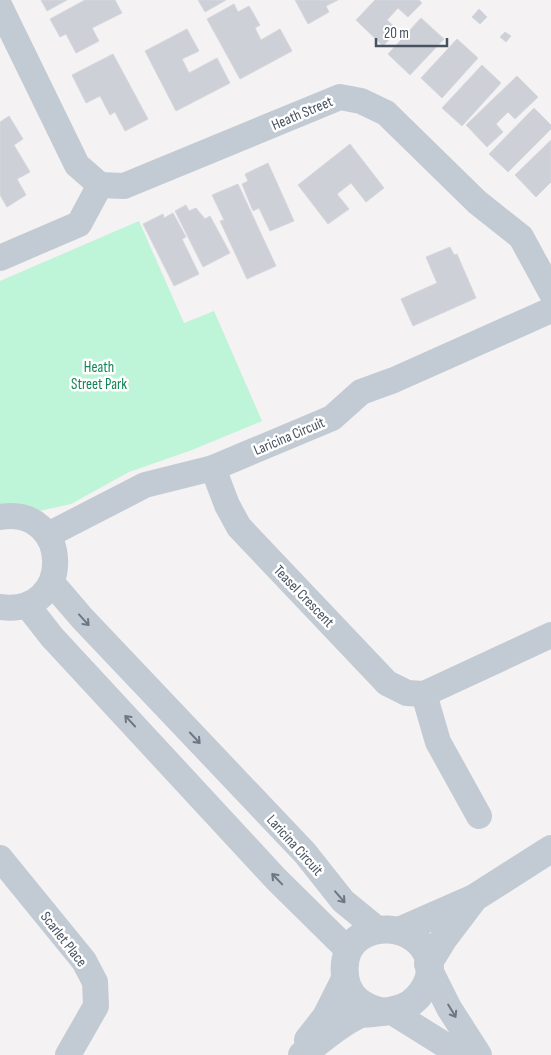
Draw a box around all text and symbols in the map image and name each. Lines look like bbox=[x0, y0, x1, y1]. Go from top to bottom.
scale bar bbox=[376, 15, 447, 47]
text: 20 m bbox=[384, 24, 409, 43]
street label: Heath Street bbox=[269, 92, 336, 135]
park label: Heath Street Park bbox=[71, 358, 127, 394]
street label: Laricina Circuit bbox=[251, 413, 328, 460]
street label: Teasel Crescent bbox=[269, 561, 338, 632]
one-way arrow bbox=[78, 613, 90, 626]
one-way arrow bbox=[124, 715, 136, 728]
one-way arrow bbox=[189, 731, 201, 744]
street label: Laricina Circuit bbox=[262, 811, 327, 880]
one-way arrow bbox=[271, 873, 283, 885]
one-way arrow bbox=[334, 890, 346, 903]
street label: Scarlet Place bbox=[36, 908, 91, 971]
one-way arrow bbox=[447, 1004, 457, 1018]

